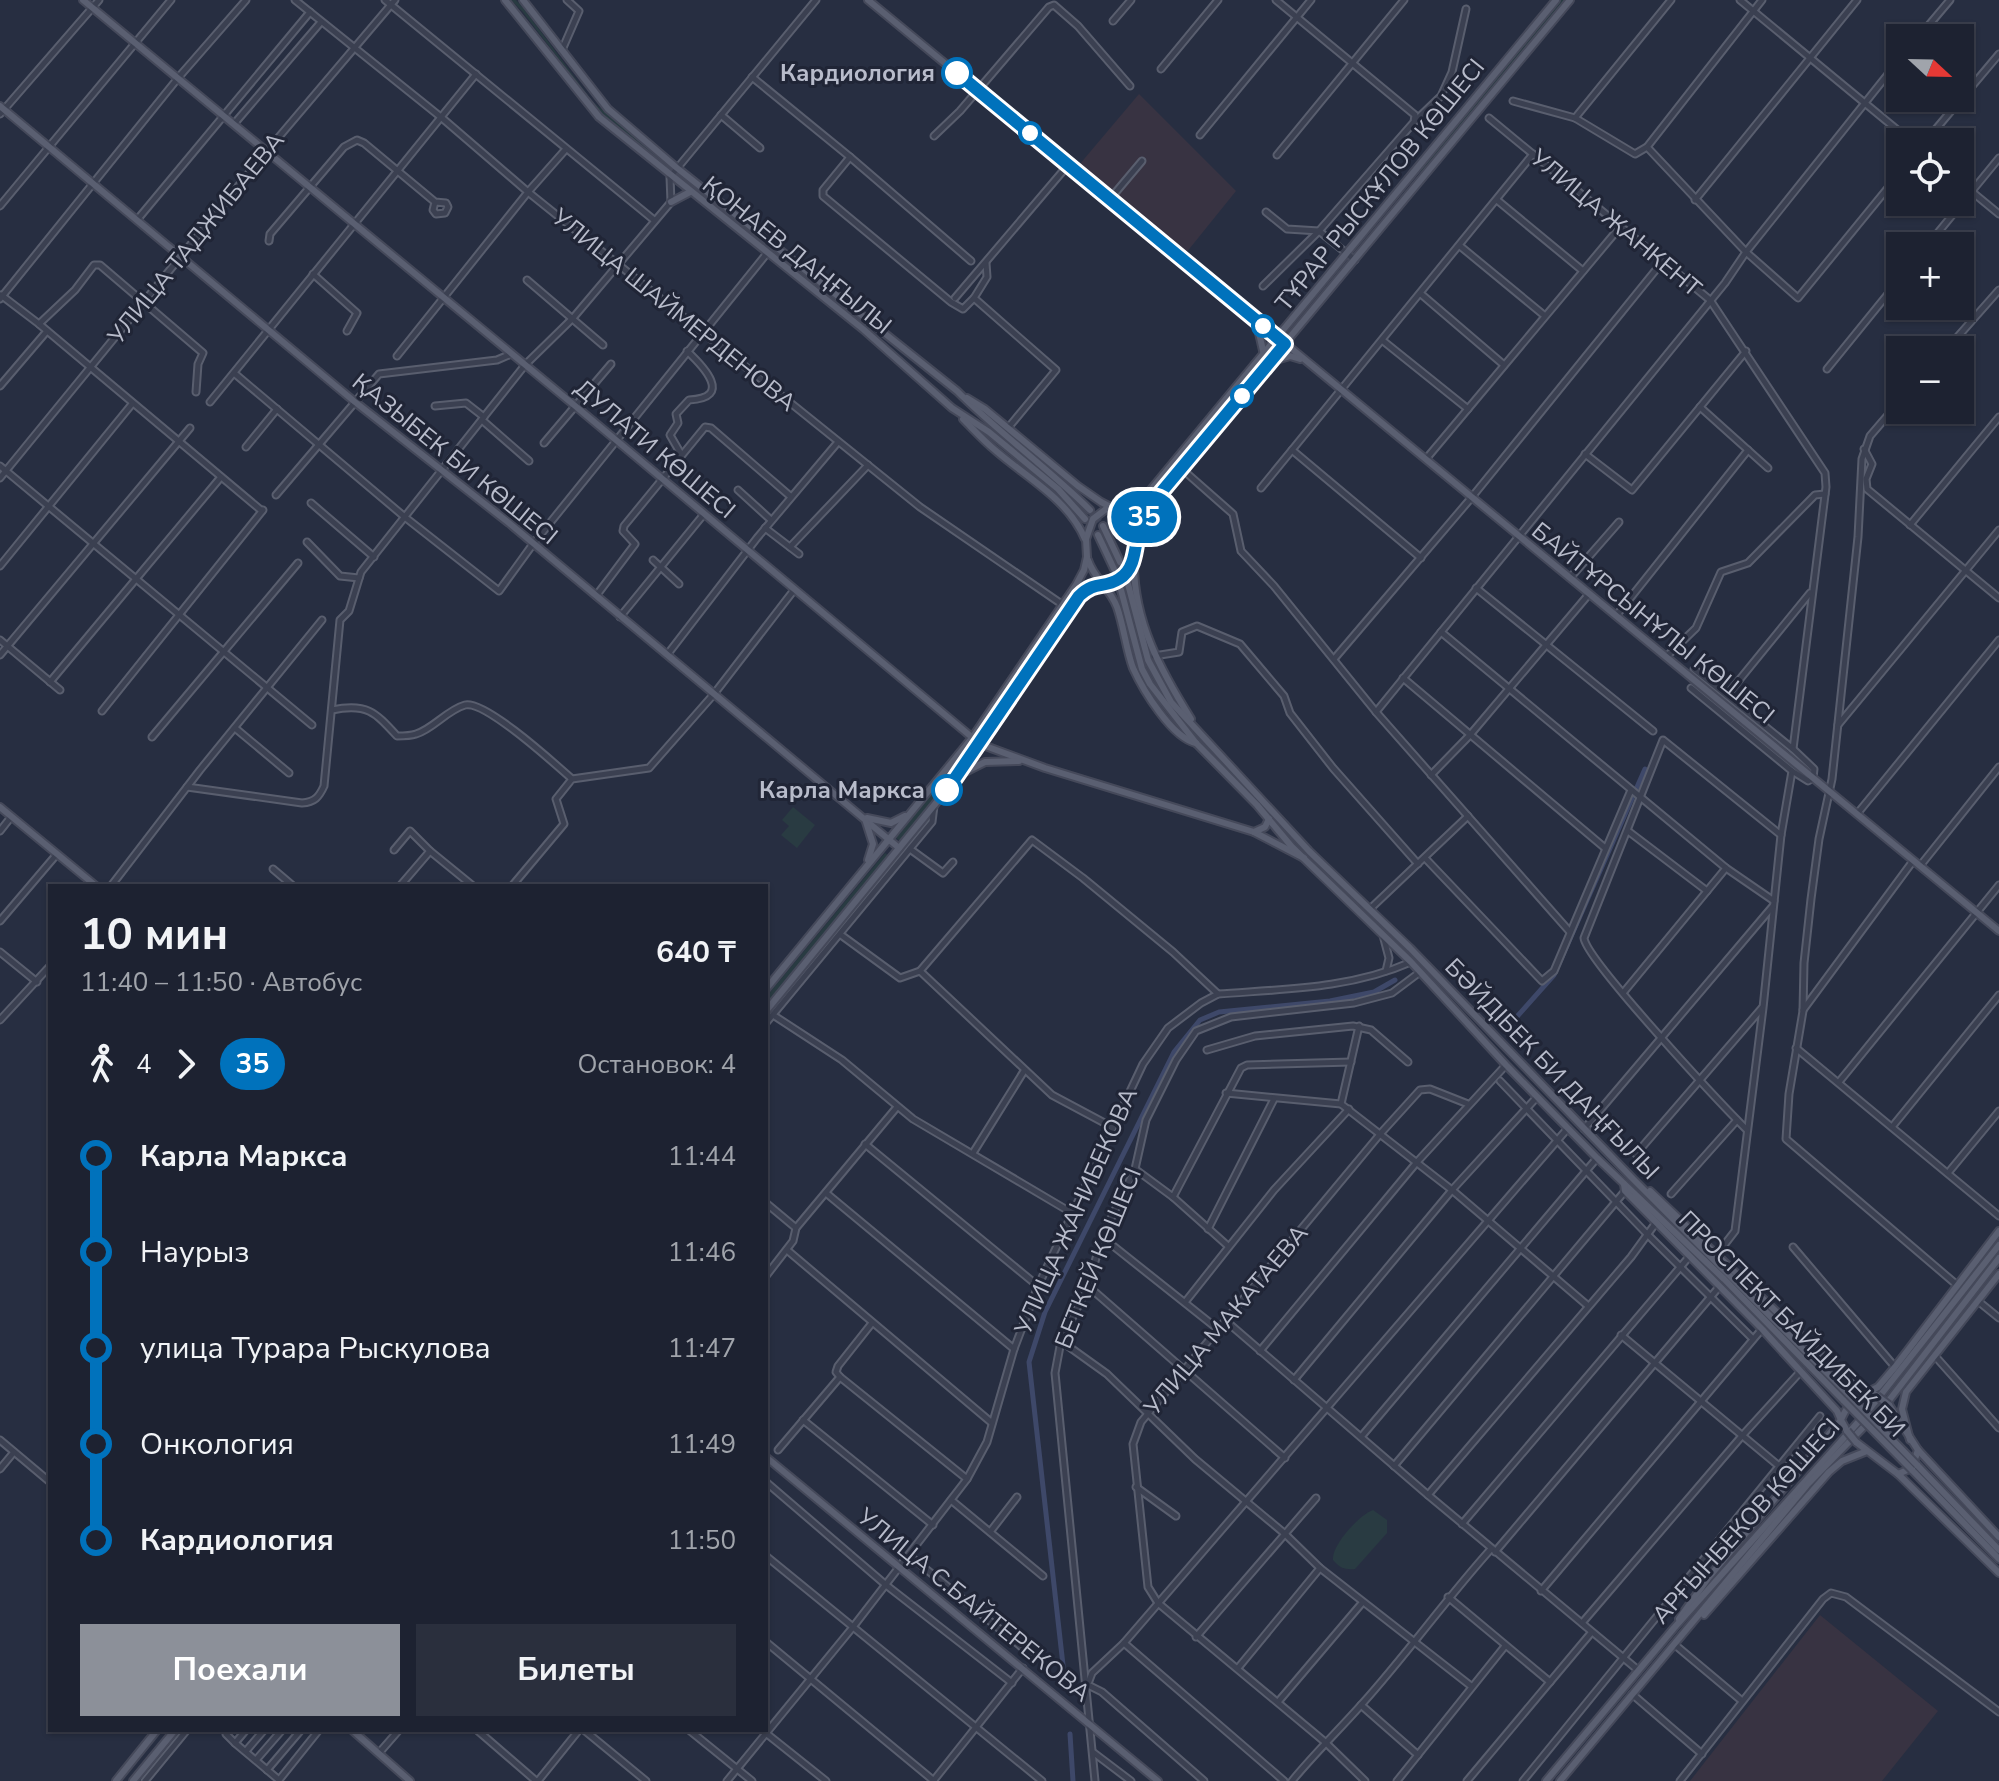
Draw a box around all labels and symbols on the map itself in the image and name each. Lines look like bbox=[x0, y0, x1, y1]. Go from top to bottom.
north arrow bbox=[1886, 24, 1974, 112]
street label: ТҰРАР РЫСКҰЛОВ КӨШЕСІ bbox=[1268, 52, 1492, 318]
place label: Кардиология bbox=[780, 57, 935, 89]
marker: Кардиология bbox=[942, 58, 972, 88]
unlabelled marker bbox=[1019, 122, 1041, 144]
street label: УЛИЦА ТАДЖИБАЕВА bbox=[100, 125, 292, 351]
street label: УЛИЦА ЖАНКЕНТ bbox=[1523, 141, 1709, 304]
street label: ҚОНАЕВ ДАҢҒЫЛЫ bbox=[696, 169, 898, 341]
street label: УЛИЦА ШАЙМЕРДЕНОВА bbox=[544, 201, 803, 419]
unlabelled marker bbox=[1252, 315, 1274, 337]
street label: ҚАЗЫБЕК БИ КӨШЕСІ bbox=[346, 366, 564, 552]
street label: ДУЛАТИ КӨШЕСІ bbox=[568, 372, 742, 526]
unlabelled marker bbox=[1231, 385, 1253, 407]
line badge: 35 bbox=[1108, 491, 1180, 543]
street label: БАЙТҰРСЫНҰЛЫ КӨШЕСІ bbox=[1525, 515, 1781, 731]
place label: Карла Маркса bbox=[759, 774, 925, 806]
marker: Карла Маркса bbox=[932, 775, 962, 805]
street label: БӘЙДІБЕК БИ ДАҢҒЫЛЫ bbox=[1438, 951, 1666, 1187]
street label: УЛИЦА ЖАНИБЕКОВА bbox=[1007, 1082, 1145, 1340]
street label: БЕТКЕЙ КӨШЕСІ bbox=[1047, 1163, 1149, 1353]
street label: ПРОСПЕКТ БАЙДИБЕК БИ bbox=[1672, 1204, 1912, 1444]
street label: УЛИЦА МАКАТАЕВА bbox=[1136, 1218, 1316, 1423]
street label: АРҒЫНБЕКОВ КӨШЕСІ bbox=[1645, 1411, 1847, 1631]
street label: УЛИЦА С.БАЙТЕРЕКОВА bbox=[850, 1500, 1098, 1709]

